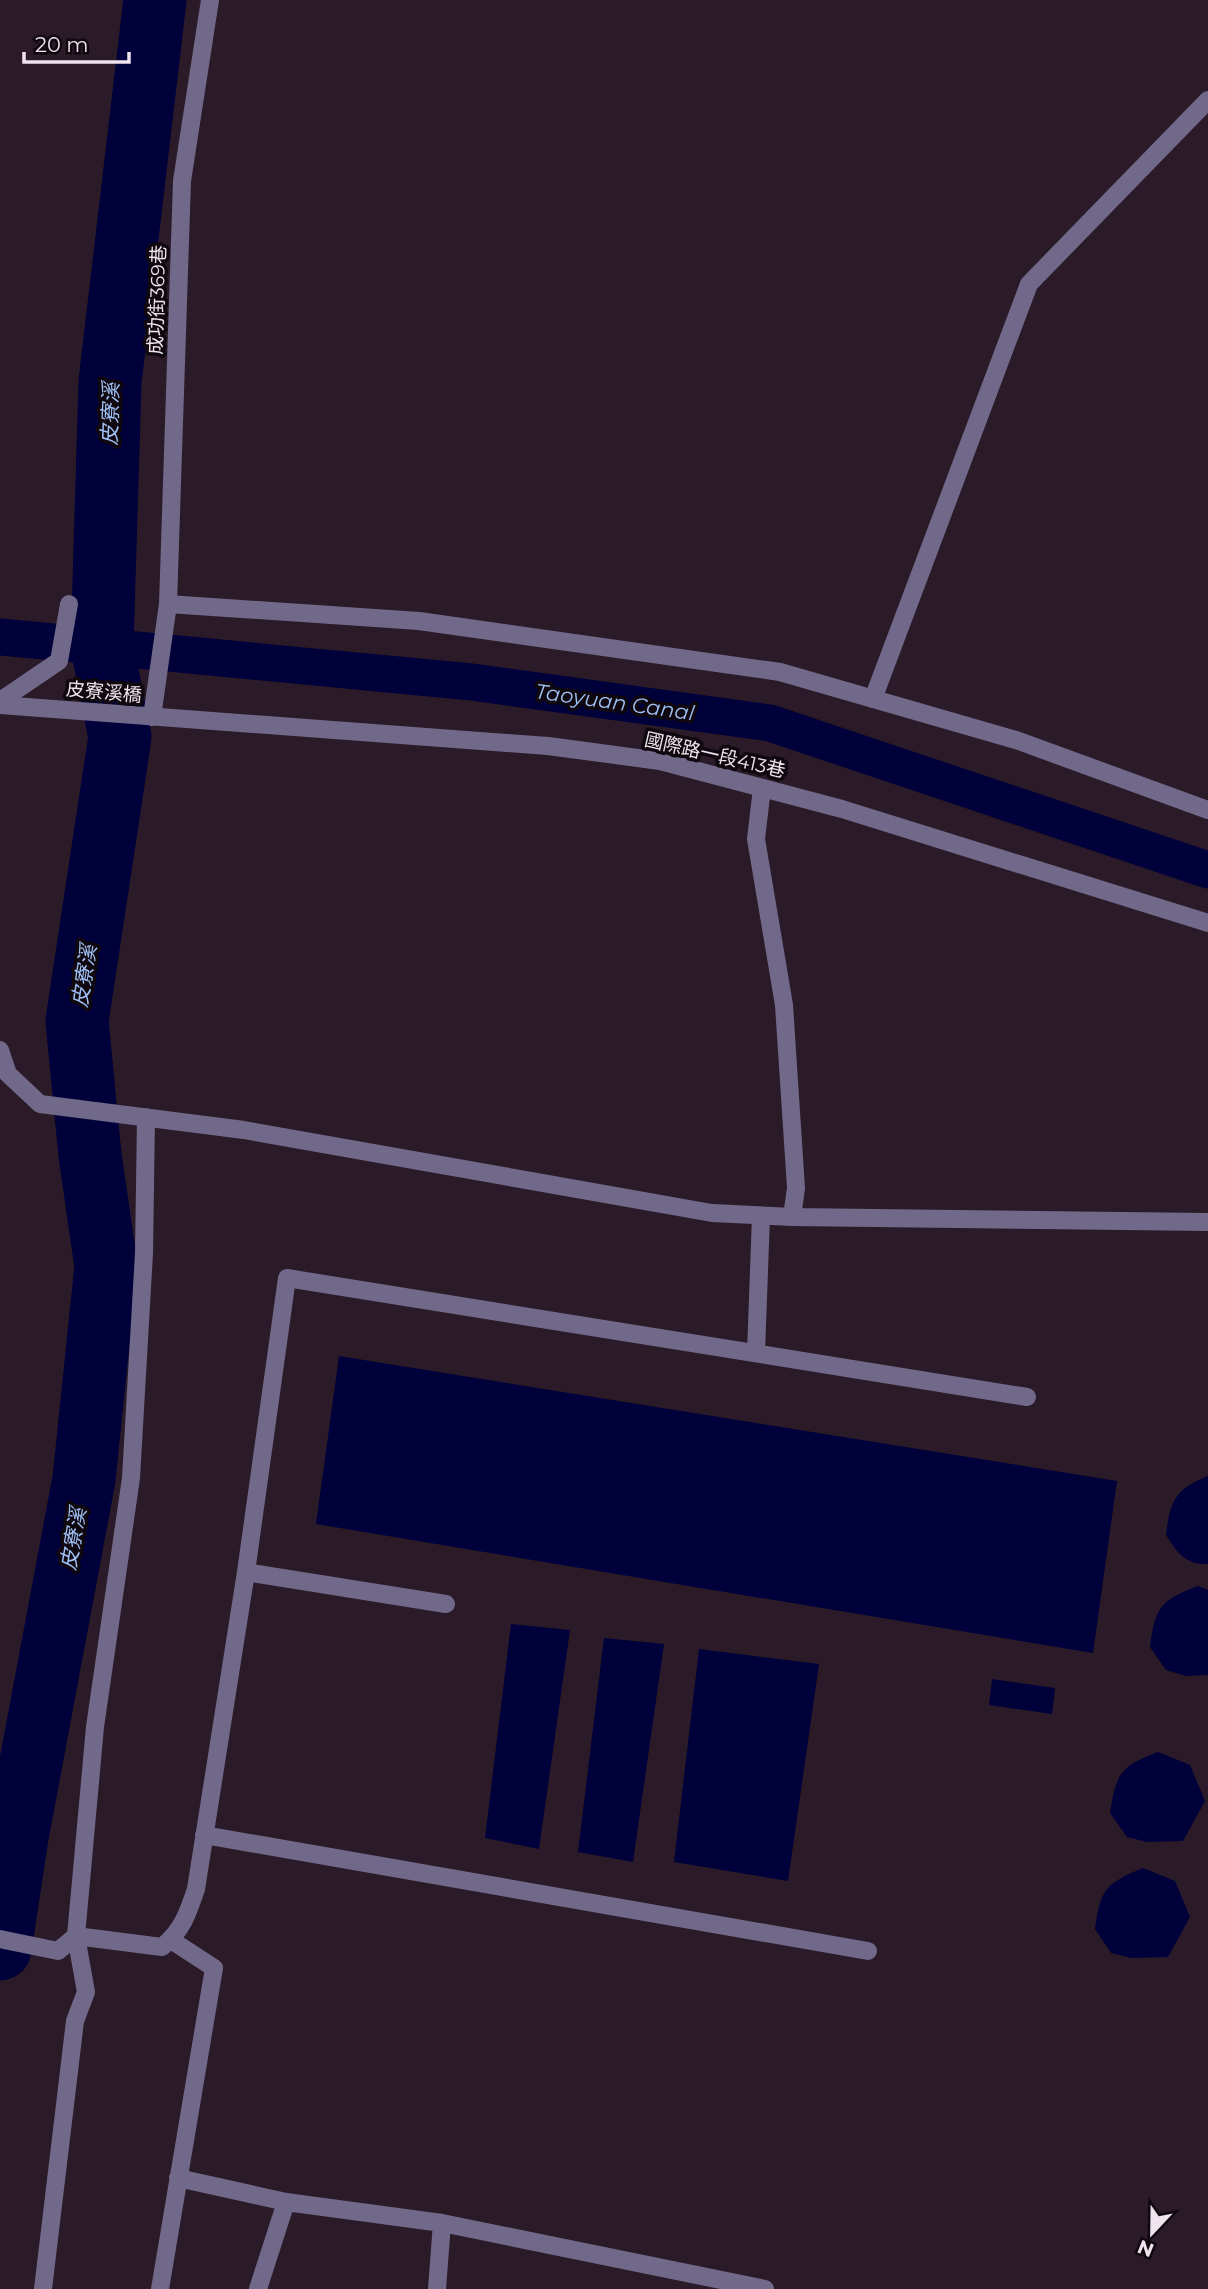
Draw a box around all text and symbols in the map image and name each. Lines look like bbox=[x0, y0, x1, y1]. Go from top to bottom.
scale bar bbox=[24, 21, 130, 65]
text: 20 m bbox=[35, 32, 89, 57]
street label: 成功街369巷 bbox=[144, 245, 170, 355]
water label: 皮寮溪 bbox=[96, 379, 124, 446]
street label: 皮寮溪橋 bbox=[65, 677, 143, 707]
water label: Taoyuan Canal bbox=[534, 678, 696, 726]
street label: 國際路一段413巷 bbox=[642, 728, 788, 782]
water label: 皮寮溪 bbox=[67, 940, 102, 1009]
water label: 皮寮溪 bbox=[55, 1503, 91, 1572]
north arrow bbox=[1117, 2198, 1187, 2268]
text: N bbox=[1134, 2235, 1157, 2262]

